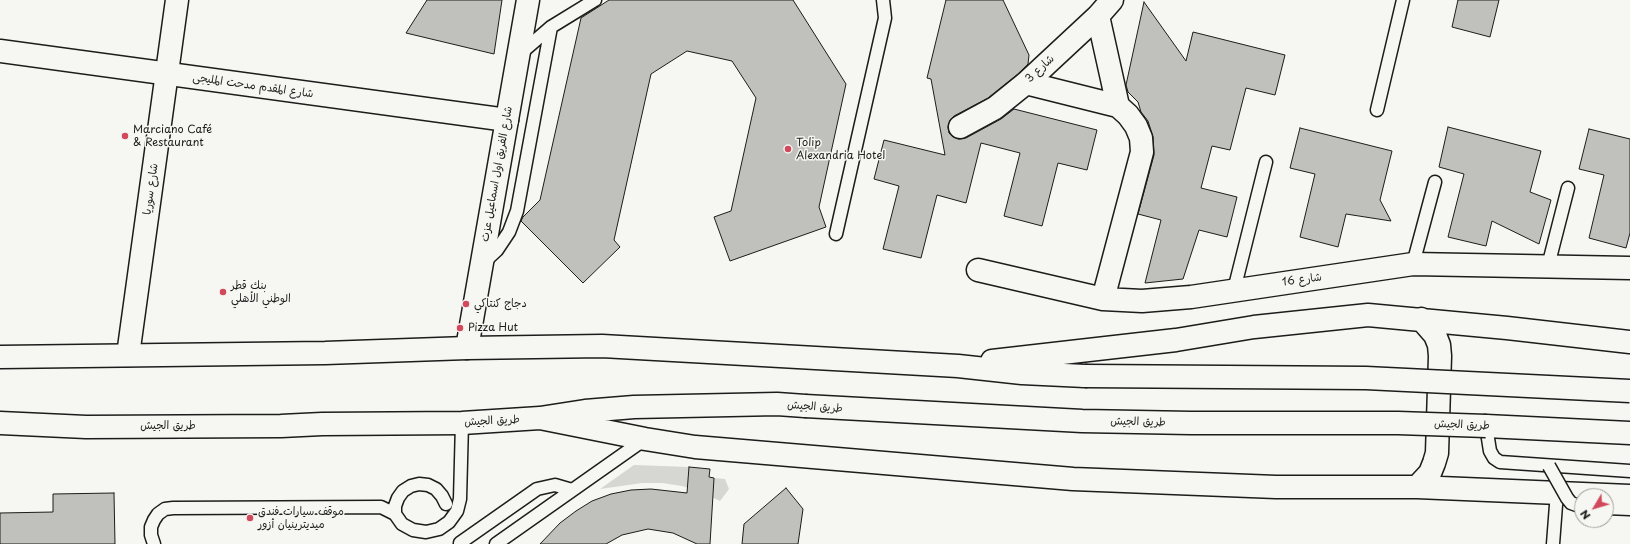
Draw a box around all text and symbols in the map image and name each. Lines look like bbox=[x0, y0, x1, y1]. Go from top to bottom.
street label: شارع 3 bbox=[1023, 52, 1057, 86]
street label: شارع المقدم مدحت المليجى bbox=[192, 71, 314, 101]
street label: شارع الفريق اول اسماعيل عزت bbox=[479, 105, 515, 243]
place label: Marciano Café & Restaurant bbox=[133, 123, 212, 149]
marker: Marciano Café & Restaurant bbox=[120, 131, 130, 141]
place label: Tolip Alexandria Hotel bbox=[796, 136, 885, 162]
marker: Tolip Alexandria Hotel bbox=[783, 144, 793, 154]
street label: شارع سوريا bbox=[141, 162, 161, 216]
street label: شارع 16 bbox=[1281, 271, 1323, 289]
place label: بنك قطر الوطني الأهلي bbox=[231, 279, 291, 305]
marker: بنك قطر الوطني الأهلي bbox=[218, 287, 228, 297]
place label: دجاج كنتاكي bbox=[474, 297, 527, 311]
marker: دجاج كنتاكي bbox=[461, 299, 471, 309]
place label: Pizza Hut bbox=[468, 321, 518, 335]
marker: Pizza Hut bbox=[455, 323, 465, 333]
street label: طريق الجيش bbox=[787, 398, 843, 416]
street label: طريق الجيش bbox=[464, 413, 520, 429]
street label: طريق الجيش bbox=[1110, 415, 1166, 429]
street label: طريق الجيش bbox=[1434, 417, 1490, 433]
street label: طريق الجيش bbox=[140, 419, 196, 433]
north arrow bbox=[1574, 488, 1614, 528]
place label: موقف سيارات فندق ميديترينيان أزور bbox=[258, 505, 344, 531]
text: N bbox=[1576, 506, 1594, 524]
marker: موقف سيارات فندق ميديترينيان أزور bbox=[245, 513, 255, 523]

